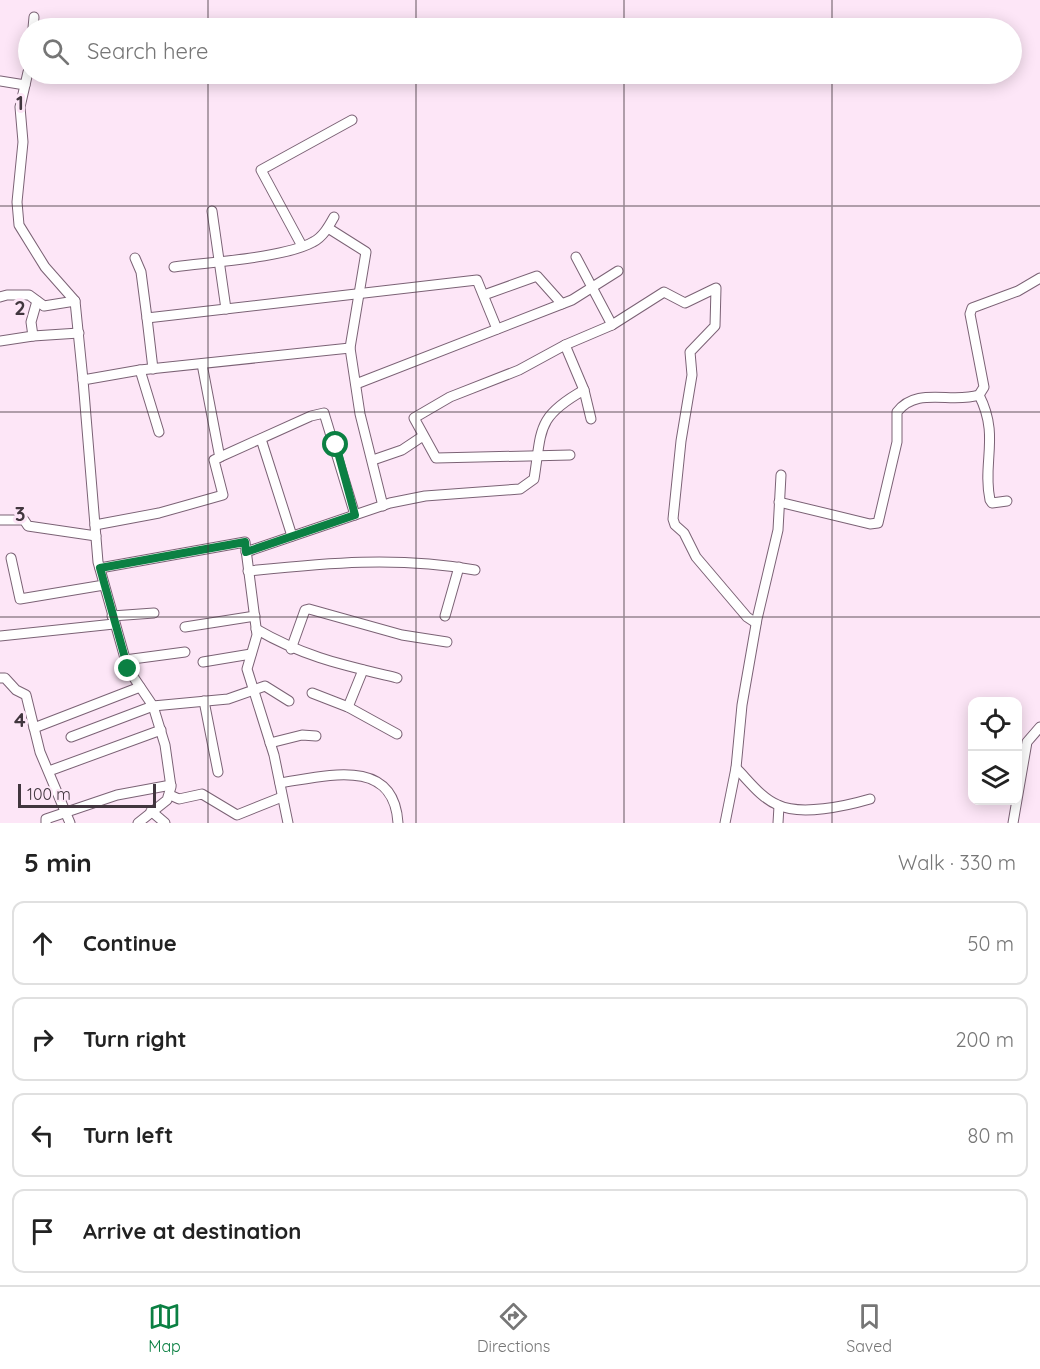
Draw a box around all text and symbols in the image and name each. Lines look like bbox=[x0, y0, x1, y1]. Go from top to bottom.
search box bbox=[18, 18, 1022, 84]
icon: search bbox=[39, 35, 72, 68]
text: Search here bbox=[87, 37, 208, 65]
text: 1 bbox=[16, 90, 24, 115]
text: 2 bbox=[14, 295, 26, 320]
route start bbox=[322, 431, 348, 457]
text: 3 bbox=[15, 501, 25, 526]
route end bbox=[114, 655, 140, 681]
map controls bbox=[968, 697, 1022, 805]
button: locate bbox=[968, 697, 1022, 751]
text: 4 bbox=[14, 707, 26, 732]
button: layers bbox=[968, 751, 1022, 805]
scale bar bbox=[18, 781, 156, 808]
text: 100 m bbox=[27, 784, 71, 804]
text: 5 min bbox=[24, 846, 92, 879]
text: Walk · 330 m bbox=[898, 850, 1016, 875]
icon: ahead bbox=[26, 927, 59, 960]
text: Continue bbox=[83, 929, 177, 957]
text: 50 m bbox=[968, 931, 1014, 956]
icon: right bbox=[26, 1023, 59, 1056]
text: Turn right bbox=[83, 1025, 187, 1053]
text: 200 m bbox=[955, 1027, 1014, 1052]
icon: left bbox=[26, 1119, 59, 1152]
text: Turn left bbox=[83, 1121, 173, 1149]
text: 80 m bbox=[968, 1123, 1014, 1148]
icon: arrive bbox=[26, 1215, 59, 1248]
text: Arrive at destination bbox=[83, 1217, 301, 1245]
tab: Map bbox=[148, 1300, 181, 1356]
tab: Directions bbox=[477, 1300, 550, 1356]
tab: Saved bbox=[846, 1300, 892, 1356]

